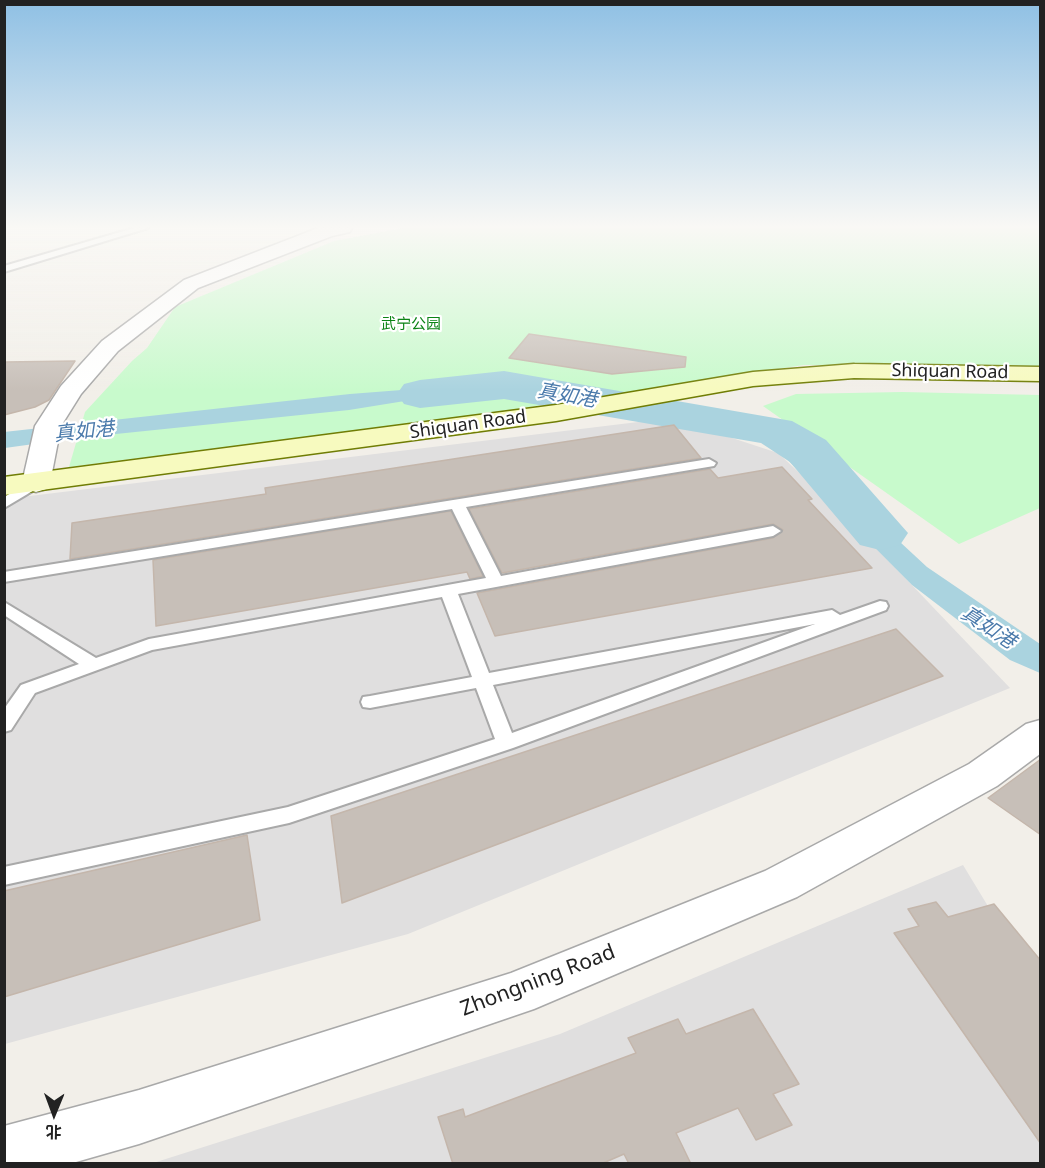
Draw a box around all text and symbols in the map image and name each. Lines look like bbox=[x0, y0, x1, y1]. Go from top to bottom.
park label: 武宁公园 bbox=[381, 316, 441, 334]
street label: Shiquan Road bbox=[891, 360, 1009, 384]
water label: 真如港 bbox=[535, 379, 599, 413]
street label: Shiquan Road bbox=[409, 406, 527, 444]
water label: 真如港 bbox=[53, 417, 115, 447]
water label: 真如港 bbox=[956, 602, 1020, 654]
street label: Zhongning Road bbox=[457, 940, 619, 1022]
north arrow bbox=[24, 1084, 84, 1144]
text: 北 bbox=[45, 1121, 62, 1143]

